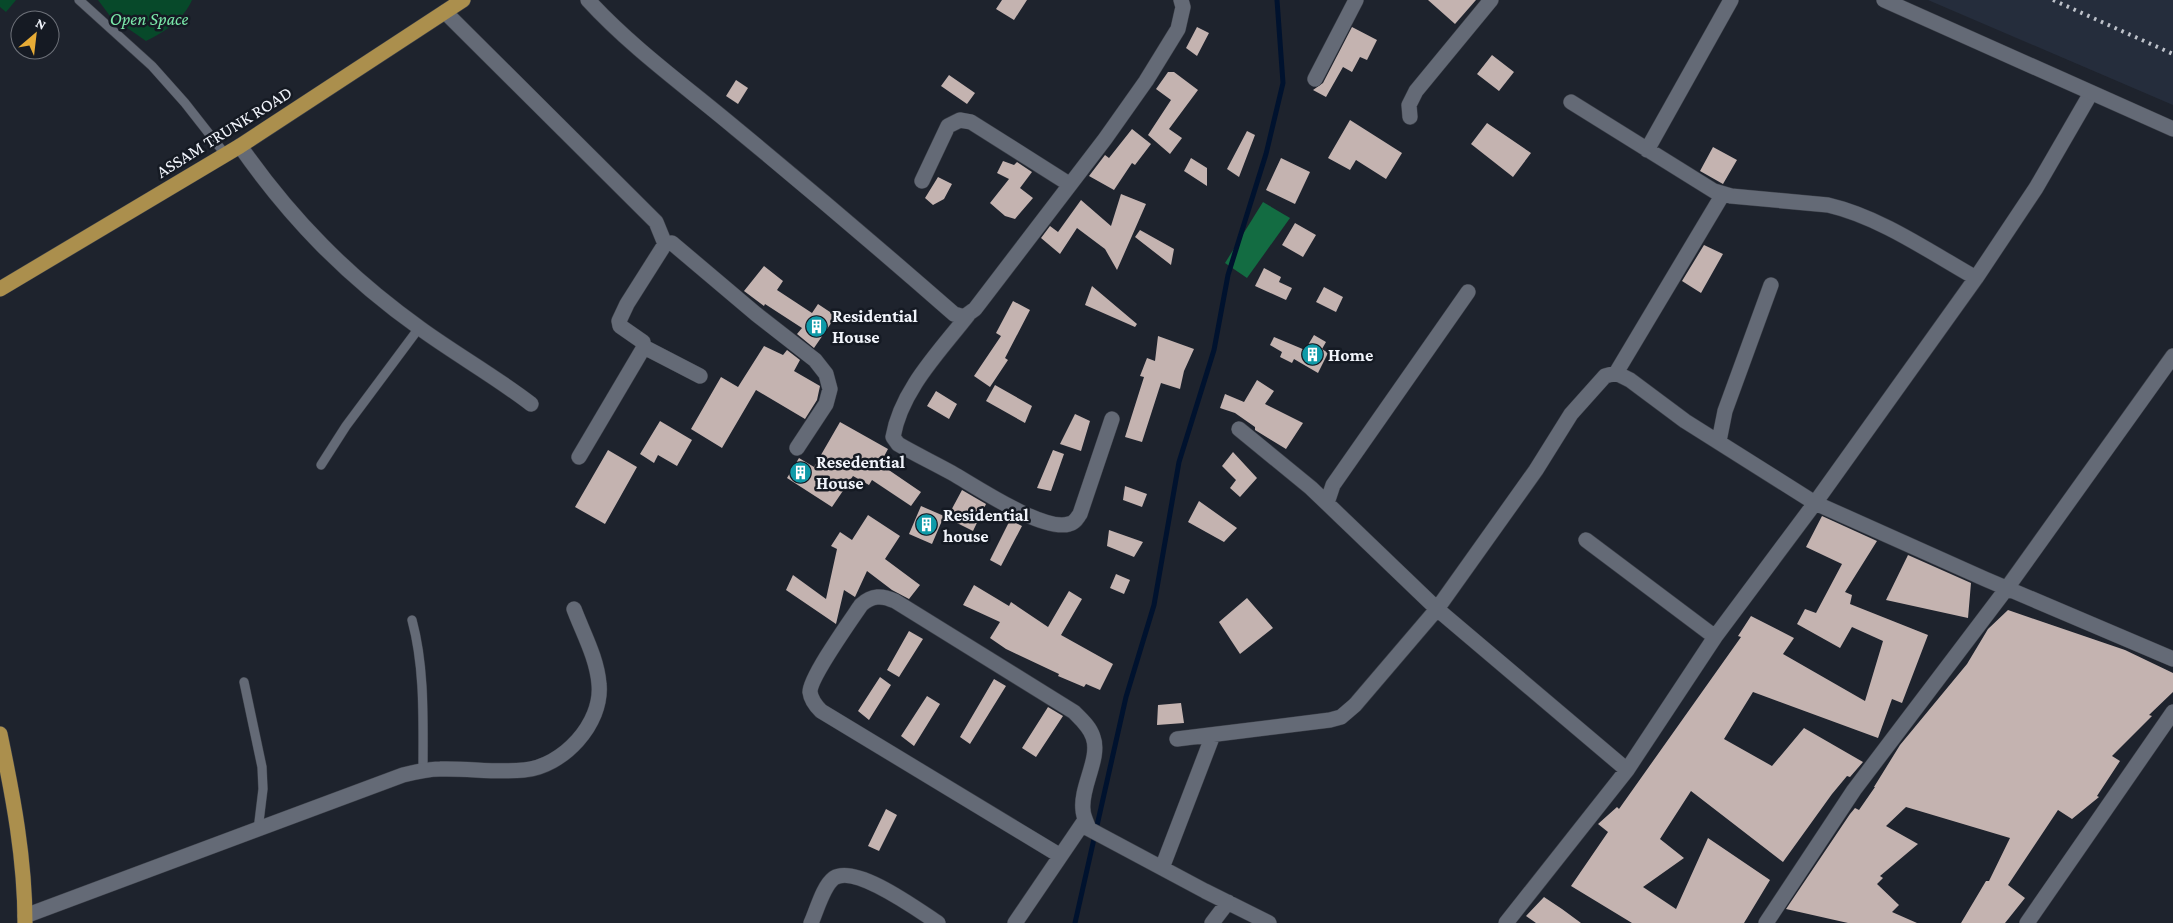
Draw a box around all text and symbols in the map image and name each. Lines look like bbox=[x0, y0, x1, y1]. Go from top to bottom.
park label: Open Space bbox=[110, 9, 188, 29]
north arrow bbox=[10, 10, 60, 60]
text: N bbox=[33, 14, 49, 33]
street label: ASSAM TRUNK ROAD bbox=[152, 82, 296, 182]
place label: Residential House bbox=[832, 306, 918, 347]
building icon: Residential House bbox=[804, 314, 828, 338]
building icon: Home bbox=[1300, 343, 1324, 367]
place label: Home bbox=[1328, 345, 1373, 365]
place label: Resedential House bbox=[816, 452, 905, 493]
building icon: Resedential House bbox=[788, 460, 812, 484]
place label: Residential house bbox=[943, 505, 1029, 546]
building icon: Residential house bbox=[915, 513, 939, 537]

